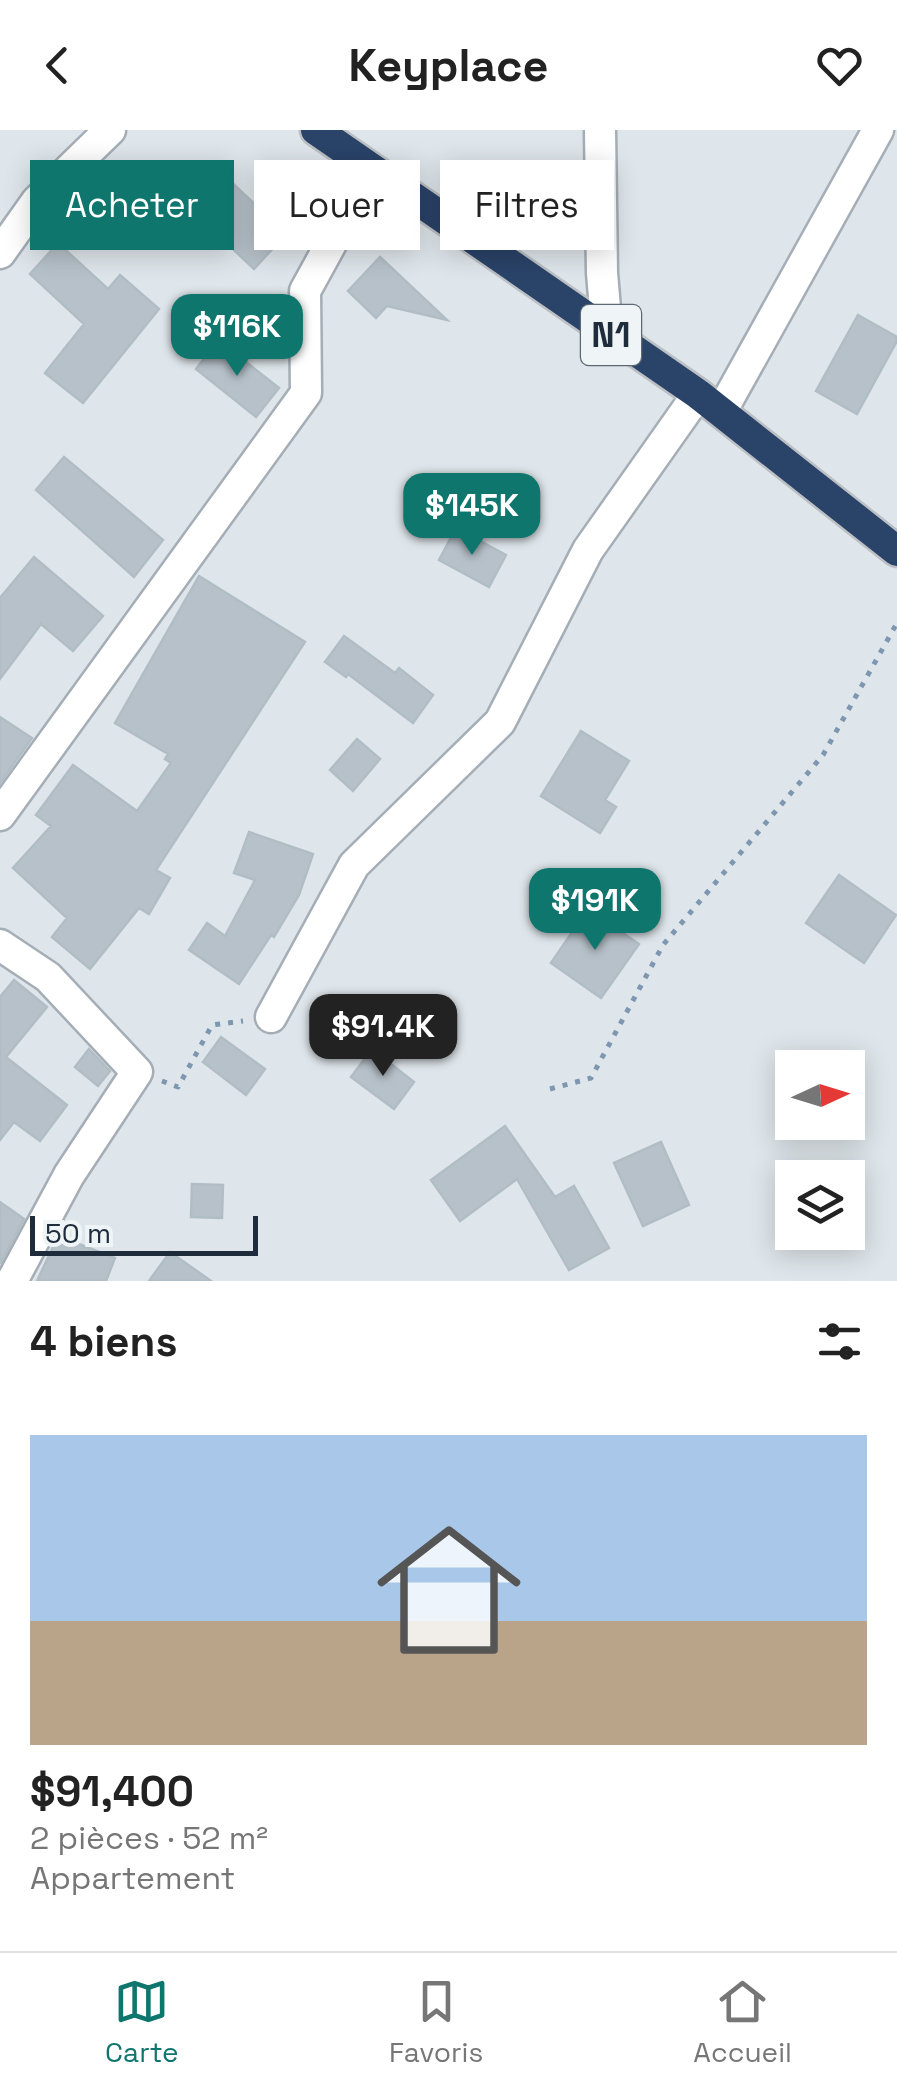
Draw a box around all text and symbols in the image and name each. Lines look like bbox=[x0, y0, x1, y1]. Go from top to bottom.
text: Keyplace bbox=[349, 37, 548, 94]
icon: back bbox=[30, 38, 85, 93]
icon: heart bbox=[812, 38, 867, 93]
chip: Acheter bbox=[30, 160, 234, 250]
chip: Louer bbox=[254, 160, 420, 250]
chip: Filtres bbox=[440, 160, 614, 250]
pin: $116K bbox=[167, 294, 307, 379]
road number: N1 bbox=[581, 305, 641, 365]
text: $116K bbox=[193, 306, 281, 346]
pin: $145K bbox=[402, 473, 542, 558]
text: $145K bbox=[425, 485, 519, 525]
pin: $191K bbox=[525, 868, 665, 953]
text: $191K bbox=[551, 880, 639, 920]
pin: $91.4K bbox=[302, 994, 464, 1079]
text: $91.4K bbox=[331, 1006, 435, 1046]
north arrow bbox=[775, 1050, 865, 1140]
map controls bbox=[775, 1050, 865, 1250]
button: layers bbox=[775, 1160, 865, 1250]
scale bar bbox=[30, 1211, 258, 1256]
text: 50 m bbox=[45, 1215, 111, 1251]
icon: filters bbox=[812, 1314, 867, 1369]
text: 4 biens bbox=[30, 1315, 177, 1368]
icon: home bbox=[359, 1500, 539, 1680]
text: $91,400 bbox=[30, 1765, 194, 1818]
text: 2 pièces · 52 m² bbox=[30, 1818, 268, 1858]
text: Appartement bbox=[30, 1858, 235, 1898]
tab: Carte bbox=[105, 1974, 179, 2070]
tab: Favoris bbox=[389, 1974, 483, 2070]
tab: Accueil bbox=[693, 1974, 792, 2070]

